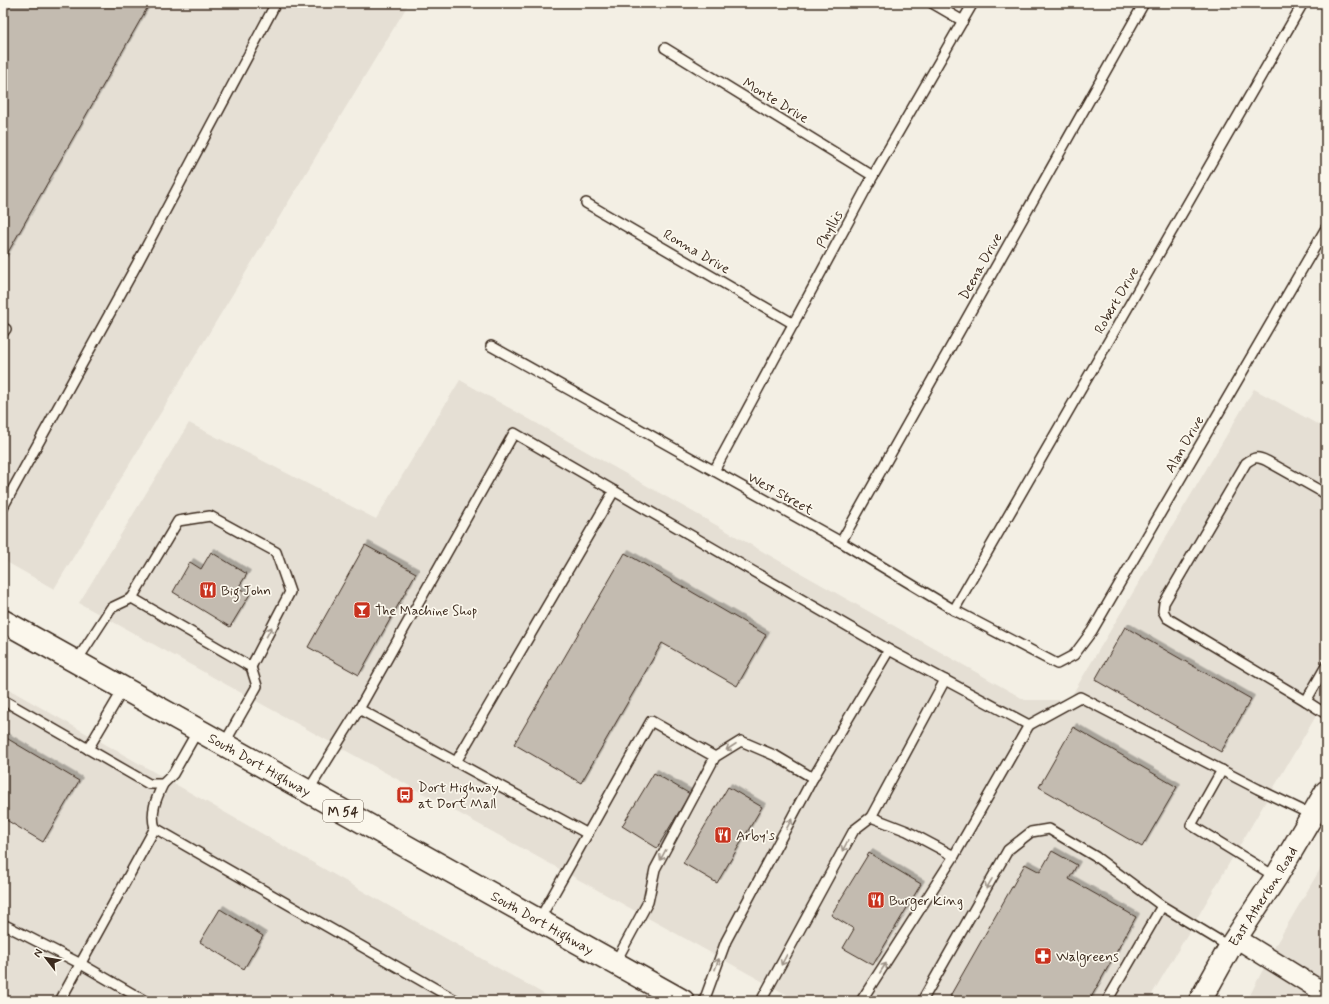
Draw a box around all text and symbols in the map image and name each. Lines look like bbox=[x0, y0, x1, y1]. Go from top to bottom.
street label: Monte Drive bbox=[739, 74, 812, 128]
street label: Phyllis bbox=[813, 208, 847, 251]
street label: Ronna Drive bbox=[660, 226, 733, 278]
street label: Deena Drive bbox=[955, 230, 1007, 303]
street label: Robert Drive bbox=[1090, 264, 1143, 337]
street label: Alan Drive bbox=[1161, 413, 1208, 476]
street label: West Street bbox=[744, 468, 817, 520]
restaurant icon: Big John bbox=[198, 580, 218, 600]
place label: Big John bbox=[221, 582, 271, 602]
bar icon: The Machine Shop bbox=[352, 600, 372, 620]
place label: The Machine Shop bbox=[375, 602, 477, 620]
one-way arrow bbox=[266, 626, 273, 638]
street label: South Dort Highway bbox=[205, 729, 314, 801]
one-way arrow bbox=[726, 743, 737, 751]
place label: Dort Highway at Dort Mall bbox=[418, 779, 499, 813]
bus stop icon: Dort Highway at Dort Mall bbox=[395, 785, 415, 805]
road number: M 54 bbox=[323, 800, 363, 822]
one-way arrow bbox=[786, 818, 793, 830]
restaurant icon: Arby's bbox=[713, 825, 733, 845]
place label: Arby's bbox=[736, 827, 775, 845]
one-way arrow bbox=[841, 839, 849, 851]
street label: East Atherton Road bbox=[1225, 844, 1302, 950]
one-way arrow bbox=[658, 849, 666, 861]
one-way arrow bbox=[985, 878, 992, 890]
street label: South Dort Highway bbox=[487, 887, 597, 959]
restaurant icon: Burger King bbox=[866, 890, 886, 910]
place label: Burger King bbox=[889, 892, 963, 911]
north arrow bbox=[26, 938, 66, 978]
pharmacy icon: Walgreens bbox=[1033, 946, 1053, 966]
text: N bbox=[30, 947, 46, 960]
place label: Walgreens bbox=[1056, 948, 1119, 967]
one-way arrow bbox=[779, 954, 787, 966]
one-way arrow bbox=[714, 959, 722, 971]
one-way arrow bbox=[879, 963, 887, 974]

